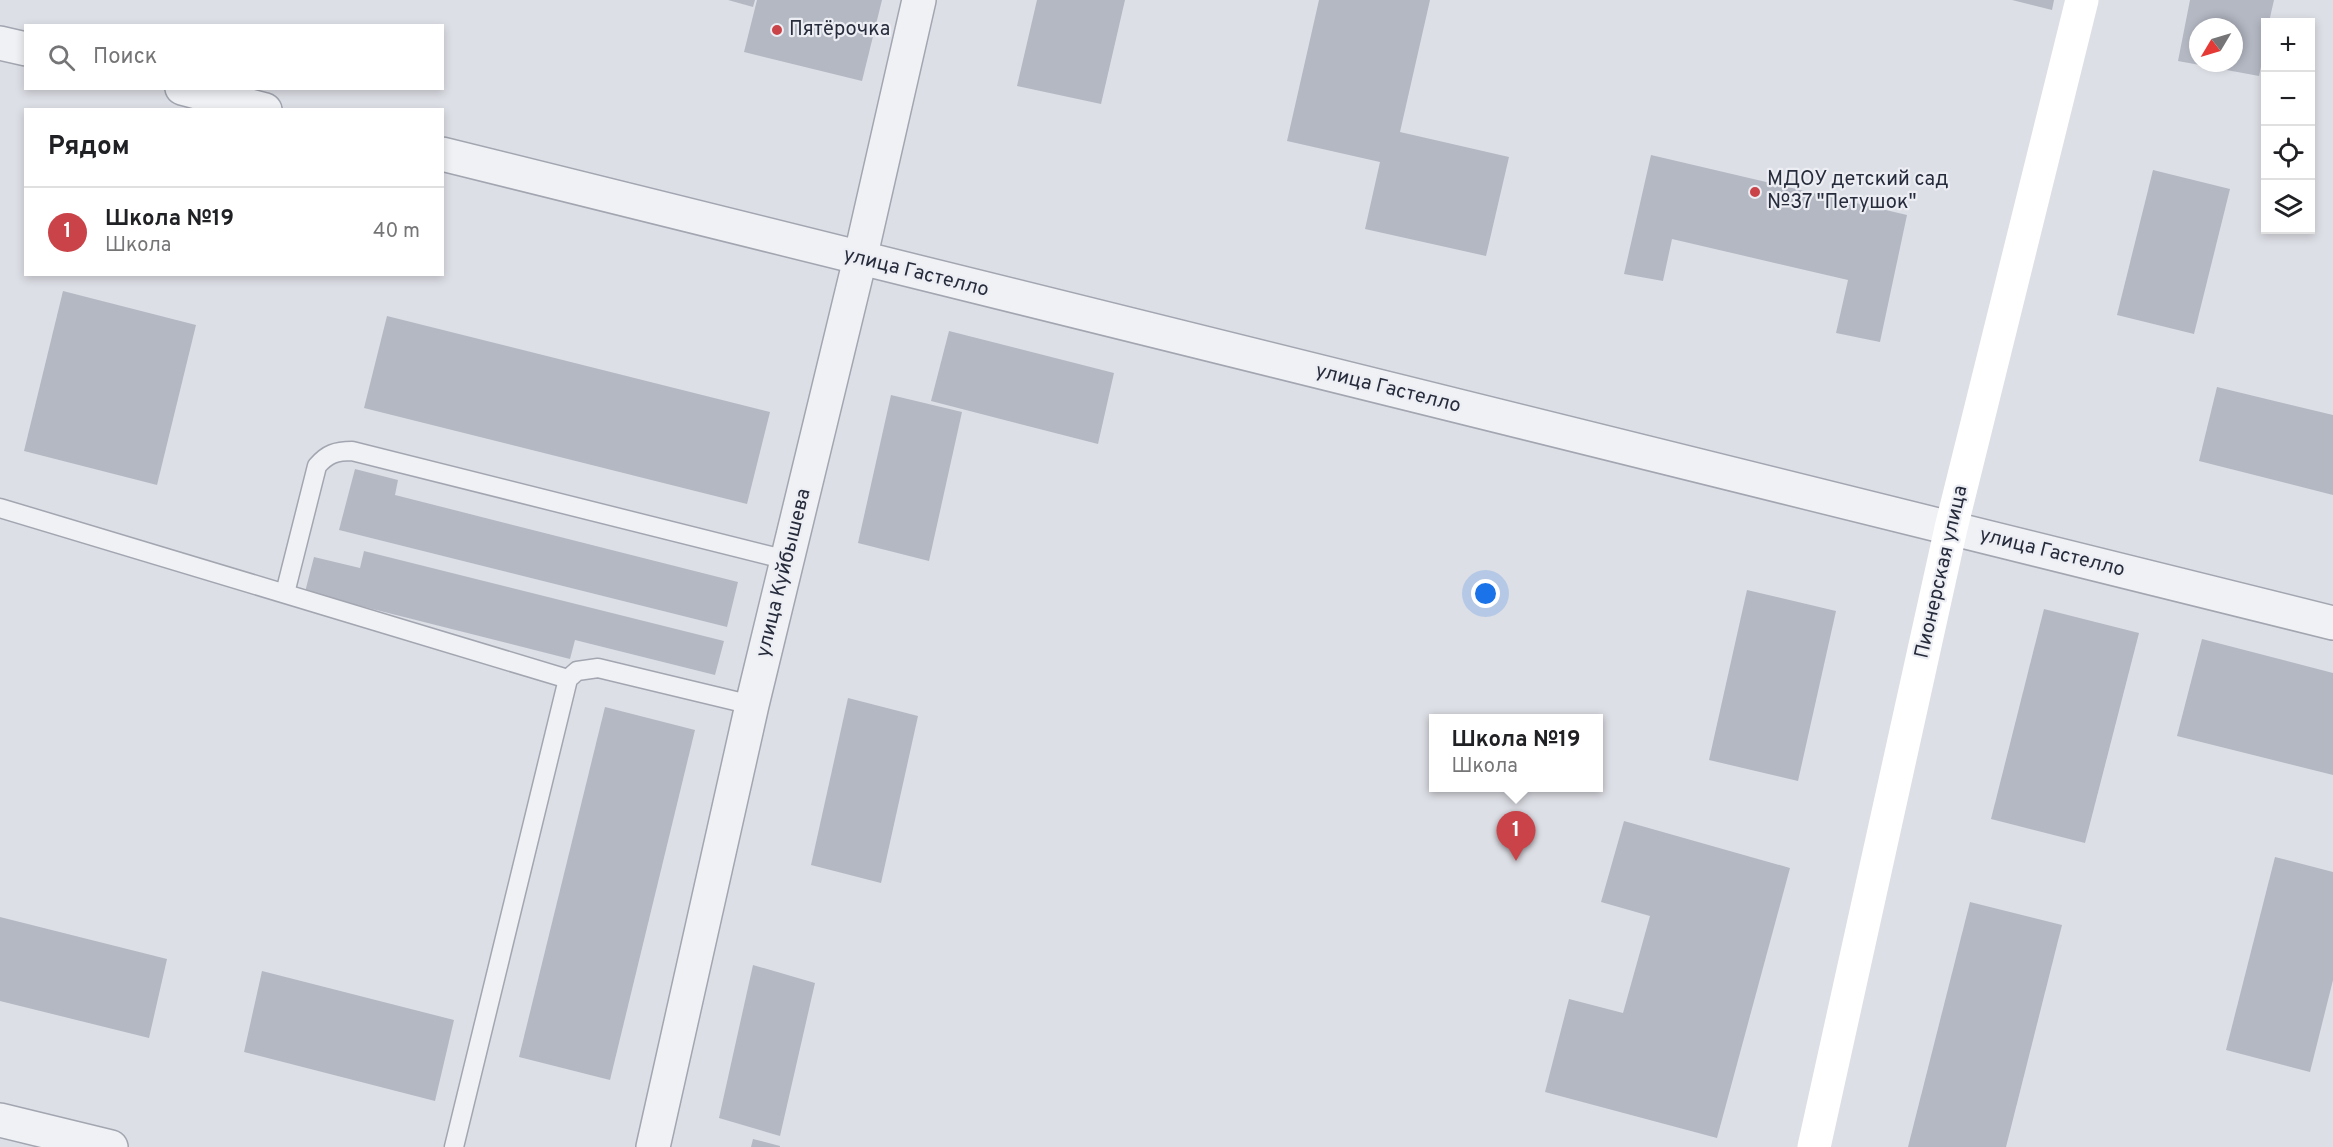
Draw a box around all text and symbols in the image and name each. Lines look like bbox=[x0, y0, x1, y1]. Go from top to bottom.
place label: Пятёрочка bbox=[789, 17, 890, 43]
north arrow bbox=[2189, 18, 2243, 72]
map controls bbox=[2261, 18, 2315, 234]
button: + bbox=[2261, 18, 2315, 72]
marker: Пятёрочка bbox=[770, 23, 784, 37]
search box bbox=[24, 24, 444, 90]
icon: search bbox=[45, 41, 78, 74]
text: Поиск bbox=[93, 44, 157, 71]
button: − bbox=[2261, 72, 2315, 126]
button: locate bbox=[2261, 126, 2315, 180]
text: Рядом bbox=[48, 131, 130, 164]
place label: МДОУ детский сад №37 "Петушок" bbox=[1767, 167, 1949, 216]
button: layers bbox=[2261, 180, 2315, 234]
marker: МДОУ детский сад №37 "Петушок" bbox=[1748, 185, 1762, 199]
text: Школа №19 bbox=[105, 206, 234, 233]
text: 1 bbox=[64, 219, 72, 245]
text: 40 m bbox=[373, 219, 420, 245]
text: Школа bbox=[105, 233, 171, 259]
street label: улица Гастелло bbox=[840, 242, 992, 304]
street label: улица Гастелло bbox=[1312, 358, 1464, 420]
street label: Пионерская улица bbox=[1909, 483, 1975, 661]
street label: улица Куйбышева bbox=[750, 486, 818, 660]
street label: улица Гастелло bbox=[1976, 522, 2128, 584]
your location bbox=[1471, 579, 1500, 608]
popup bbox=[1429, 714, 1603, 792]
text: Школа №19 bbox=[1452, 727, 1580, 754]
text: Школа bbox=[1452, 754, 1518, 780]
pin: 1 bbox=[1496, 812, 1536, 861]

